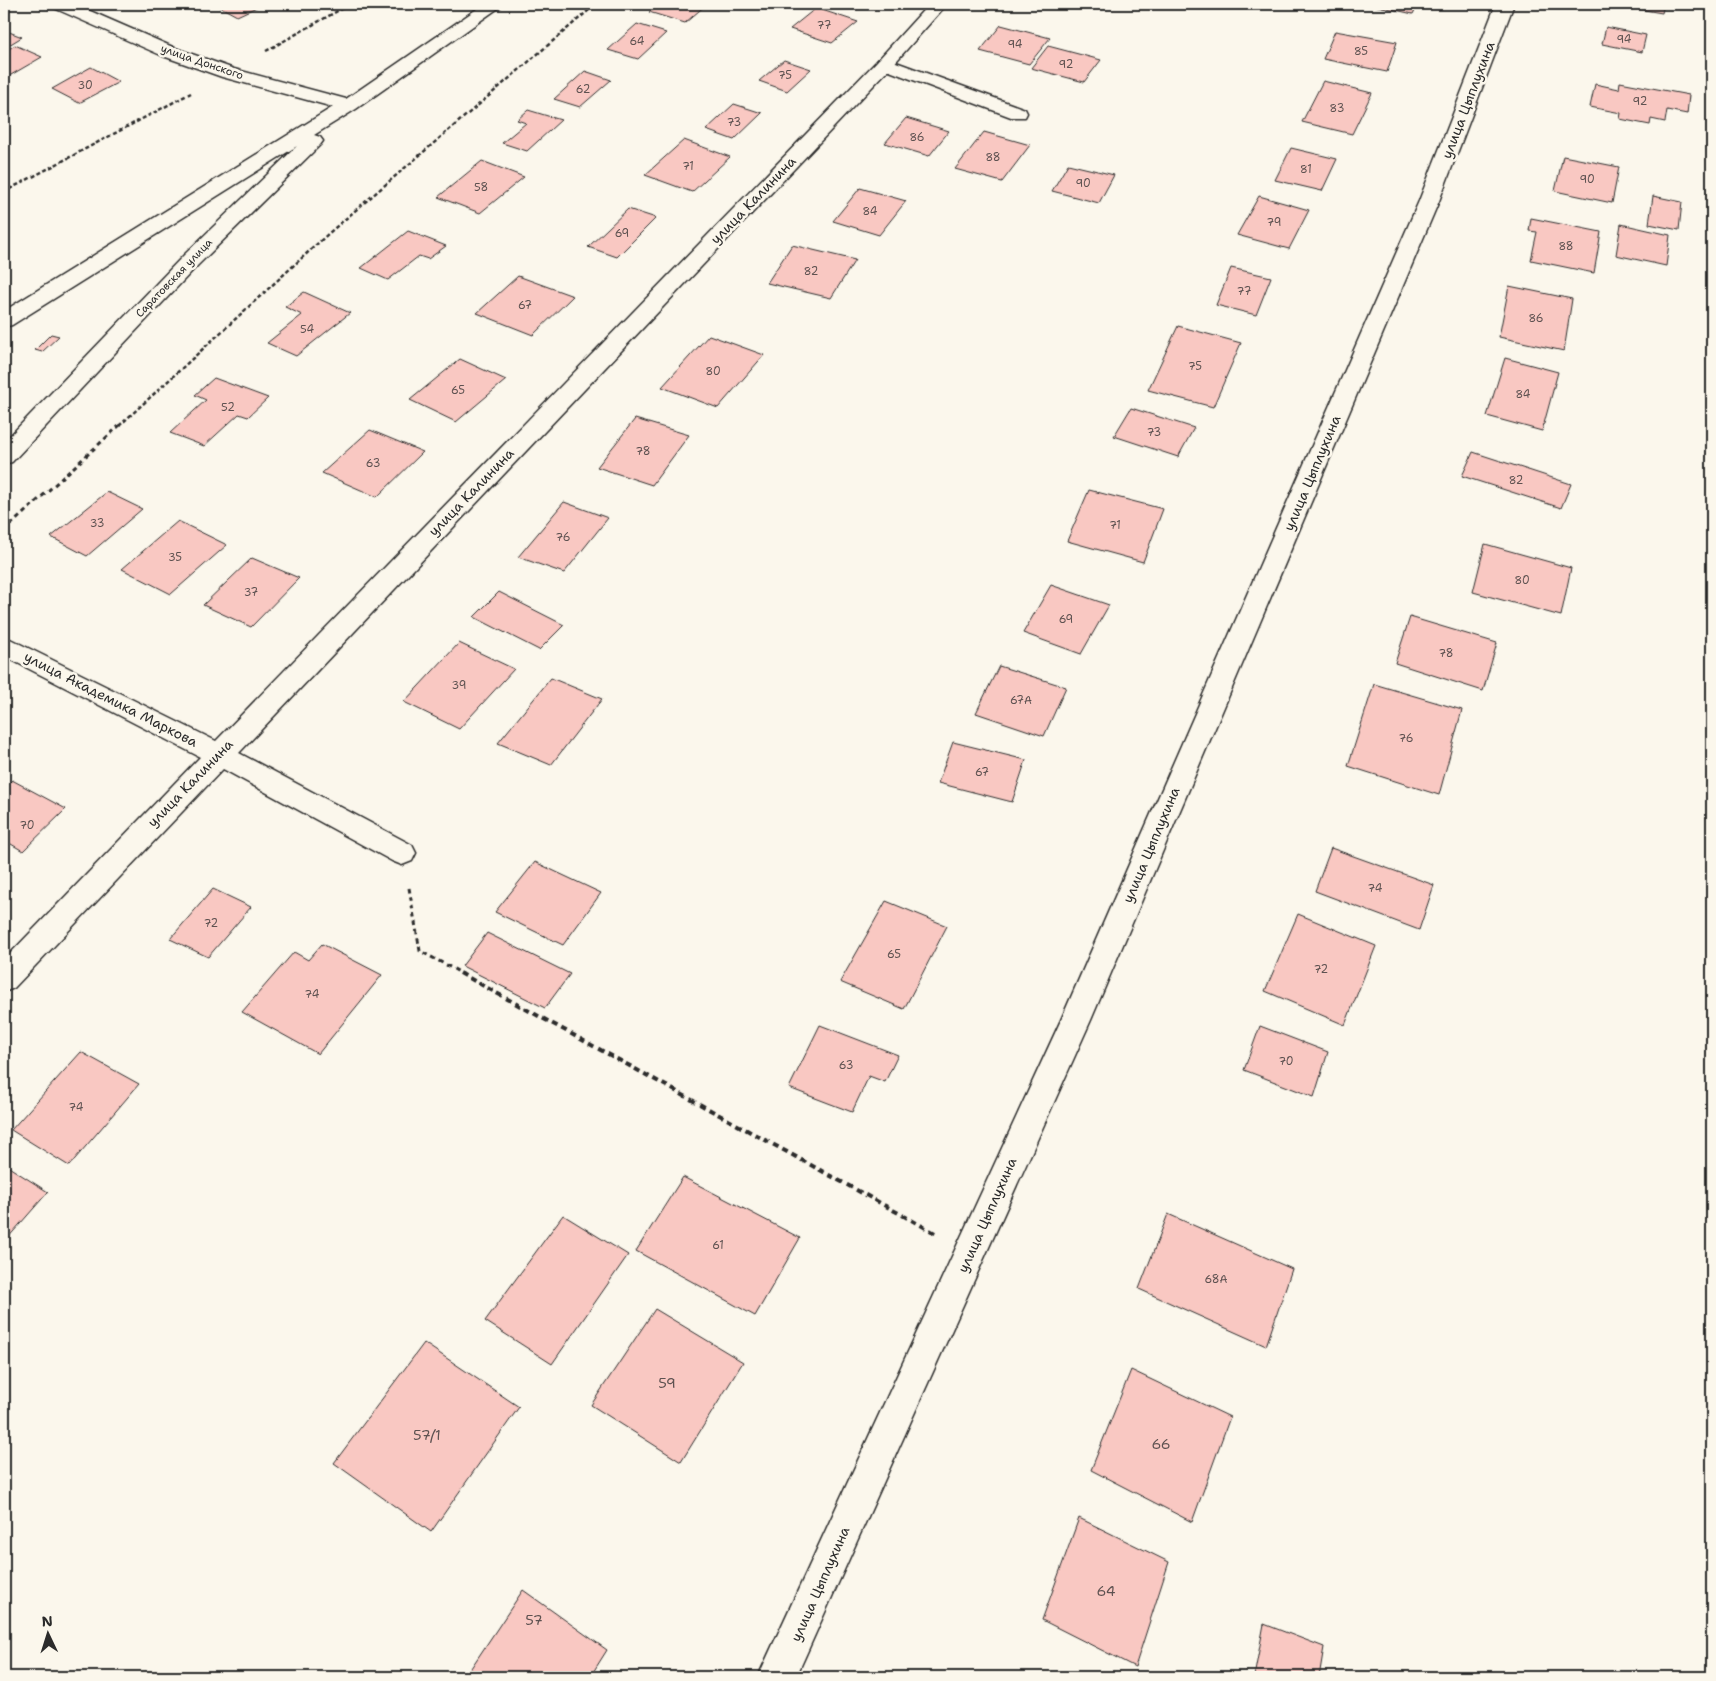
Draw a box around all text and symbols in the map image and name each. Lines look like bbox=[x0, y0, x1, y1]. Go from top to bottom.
house number: 77 bbox=[817, 18, 832, 33]
house number: 94 bbox=[1617, 32, 1632, 47]
house number: 64 bbox=[629, 34, 645, 49]
house number: 94 bbox=[1008, 37, 1023, 52]
street label: улица Цыплухина bbox=[1437, 39, 1499, 161]
street label: улица Донского bbox=[159, 41, 246, 83]
house number: 85 bbox=[1354, 44, 1368, 59]
house number: 92 bbox=[1059, 57, 1073, 72]
house number: 75 bbox=[778, 68, 792, 83]
house number: 30 bbox=[77, 78, 93, 93]
house number: 62 bbox=[576, 82, 590, 97]
house number: 92 bbox=[1633, 94, 1647, 109]
house number: 83 bbox=[1330, 101, 1344, 116]
house number: 73 bbox=[727, 115, 741, 130]
house number: 86 bbox=[909, 130, 925, 145]
house number: 88 bbox=[985, 150, 1001, 165]
street label: улица Калинина bbox=[706, 152, 800, 248]
house number: 71 bbox=[682, 159, 694, 174]
house number: 81 bbox=[1300, 162, 1312, 177]
house number: 90 bbox=[1579, 172, 1595, 187]
house number: 90 bbox=[1075, 176, 1091, 191]
house number: 58 bbox=[474, 180, 488, 195]
house number: 84 bbox=[863, 204, 878, 219]
house number: 79 bbox=[1267, 215, 1282, 230]
house number: 69 bbox=[615, 226, 629, 241]
street label: Саратовская улица bbox=[132, 235, 216, 321]
house number: 88 bbox=[1558, 239, 1574, 254]
house number: 82 bbox=[804, 264, 818, 279]
house number: 77 bbox=[1237, 284, 1252, 299]
house number: 67 bbox=[518, 298, 532, 313]
house number: 86 bbox=[1528, 311, 1544, 326]
house number: 54 bbox=[300, 322, 314, 337]
house number: 75 bbox=[1188, 359, 1202, 374]
house number: 80 bbox=[705, 364, 721, 379]
house number: 65 bbox=[451, 383, 465, 398]
house number: 84 bbox=[1516, 387, 1531, 402]
house number: 52 bbox=[221, 400, 235, 415]
street label: улица Цыплухина bbox=[1279, 412, 1345, 534]
house number: 73 bbox=[1147, 425, 1161, 440]
street label: улица Калинина bbox=[424, 444, 518, 540]
house number: 78 bbox=[636, 444, 650, 459]
house number: 63 bbox=[366, 456, 380, 471]
house number: 82 bbox=[1509, 473, 1523, 488]
house number: 33 bbox=[90, 516, 104, 531]
house number: 71 bbox=[1109, 518, 1121, 533]
house number: 76 bbox=[556, 530, 570, 545]
house number: 35 bbox=[168, 550, 182, 565]
house number: 80 bbox=[1514, 573, 1530, 588]
house number: 37 bbox=[244, 585, 259, 600]
house number: 69 bbox=[1059, 612, 1073, 627]
house number: 78 bbox=[1439, 646, 1453, 661]
street label: улица Академика Маркова bbox=[21, 647, 201, 751]
house number: 39 bbox=[452, 678, 466, 693]
house number: 67А bbox=[1010, 693, 1032, 708]
house number: 76 bbox=[1399, 731, 1413, 746]
street label: улица Калинина bbox=[143, 735, 237, 831]
house number: 67 bbox=[975, 765, 989, 780]
street label: улица Цыплухина bbox=[1118, 784, 1184, 906]
house number: 70 bbox=[19, 818, 35, 833]
house number: 74 bbox=[1368, 881, 1383, 896]
house number: 72 bbox=[204, 916, 218, 931]
house number: 65 bbox=[887, 947, 901, 962]
house number: 72 bbox=[1314, 962, 1328, 977]
house number: 74 bbox=[305, 987, 320, 1002]
house number: 70 bbox=[1278, 1054, 1294, 1069]
house number: 63 bbox=[839, 1058, 853, 1073]
house number: 74 bbox=[69, 1100, 84, 1115]
street label: улица Цыплухина bbox=[954, 1154, 1021, 1275]
house number: 61 bbox=[712, 1238, 724, 1253]
house number: 68А bbox=[1205, 1272, 1227, 1287]
house number: 59 bbox=[658, 1374, 676, 1392]
house number: 57/1 bbox=[413, 1426, 441, 1444]
house number: 66 bbox=[1151, 1435, 1171, 1453]
street label: улица Цыплухина bbox=[787, 1523, 854, 1644]
house number: 64 bbox=[1096, 1582, 1116, 1600]
north arrow bbox=[22, 1608, 72, 1658]
house number: 57 bbox=[525, 1611, 543, 1629]
text: N bbox=[41, 1612, 53, 1630]

